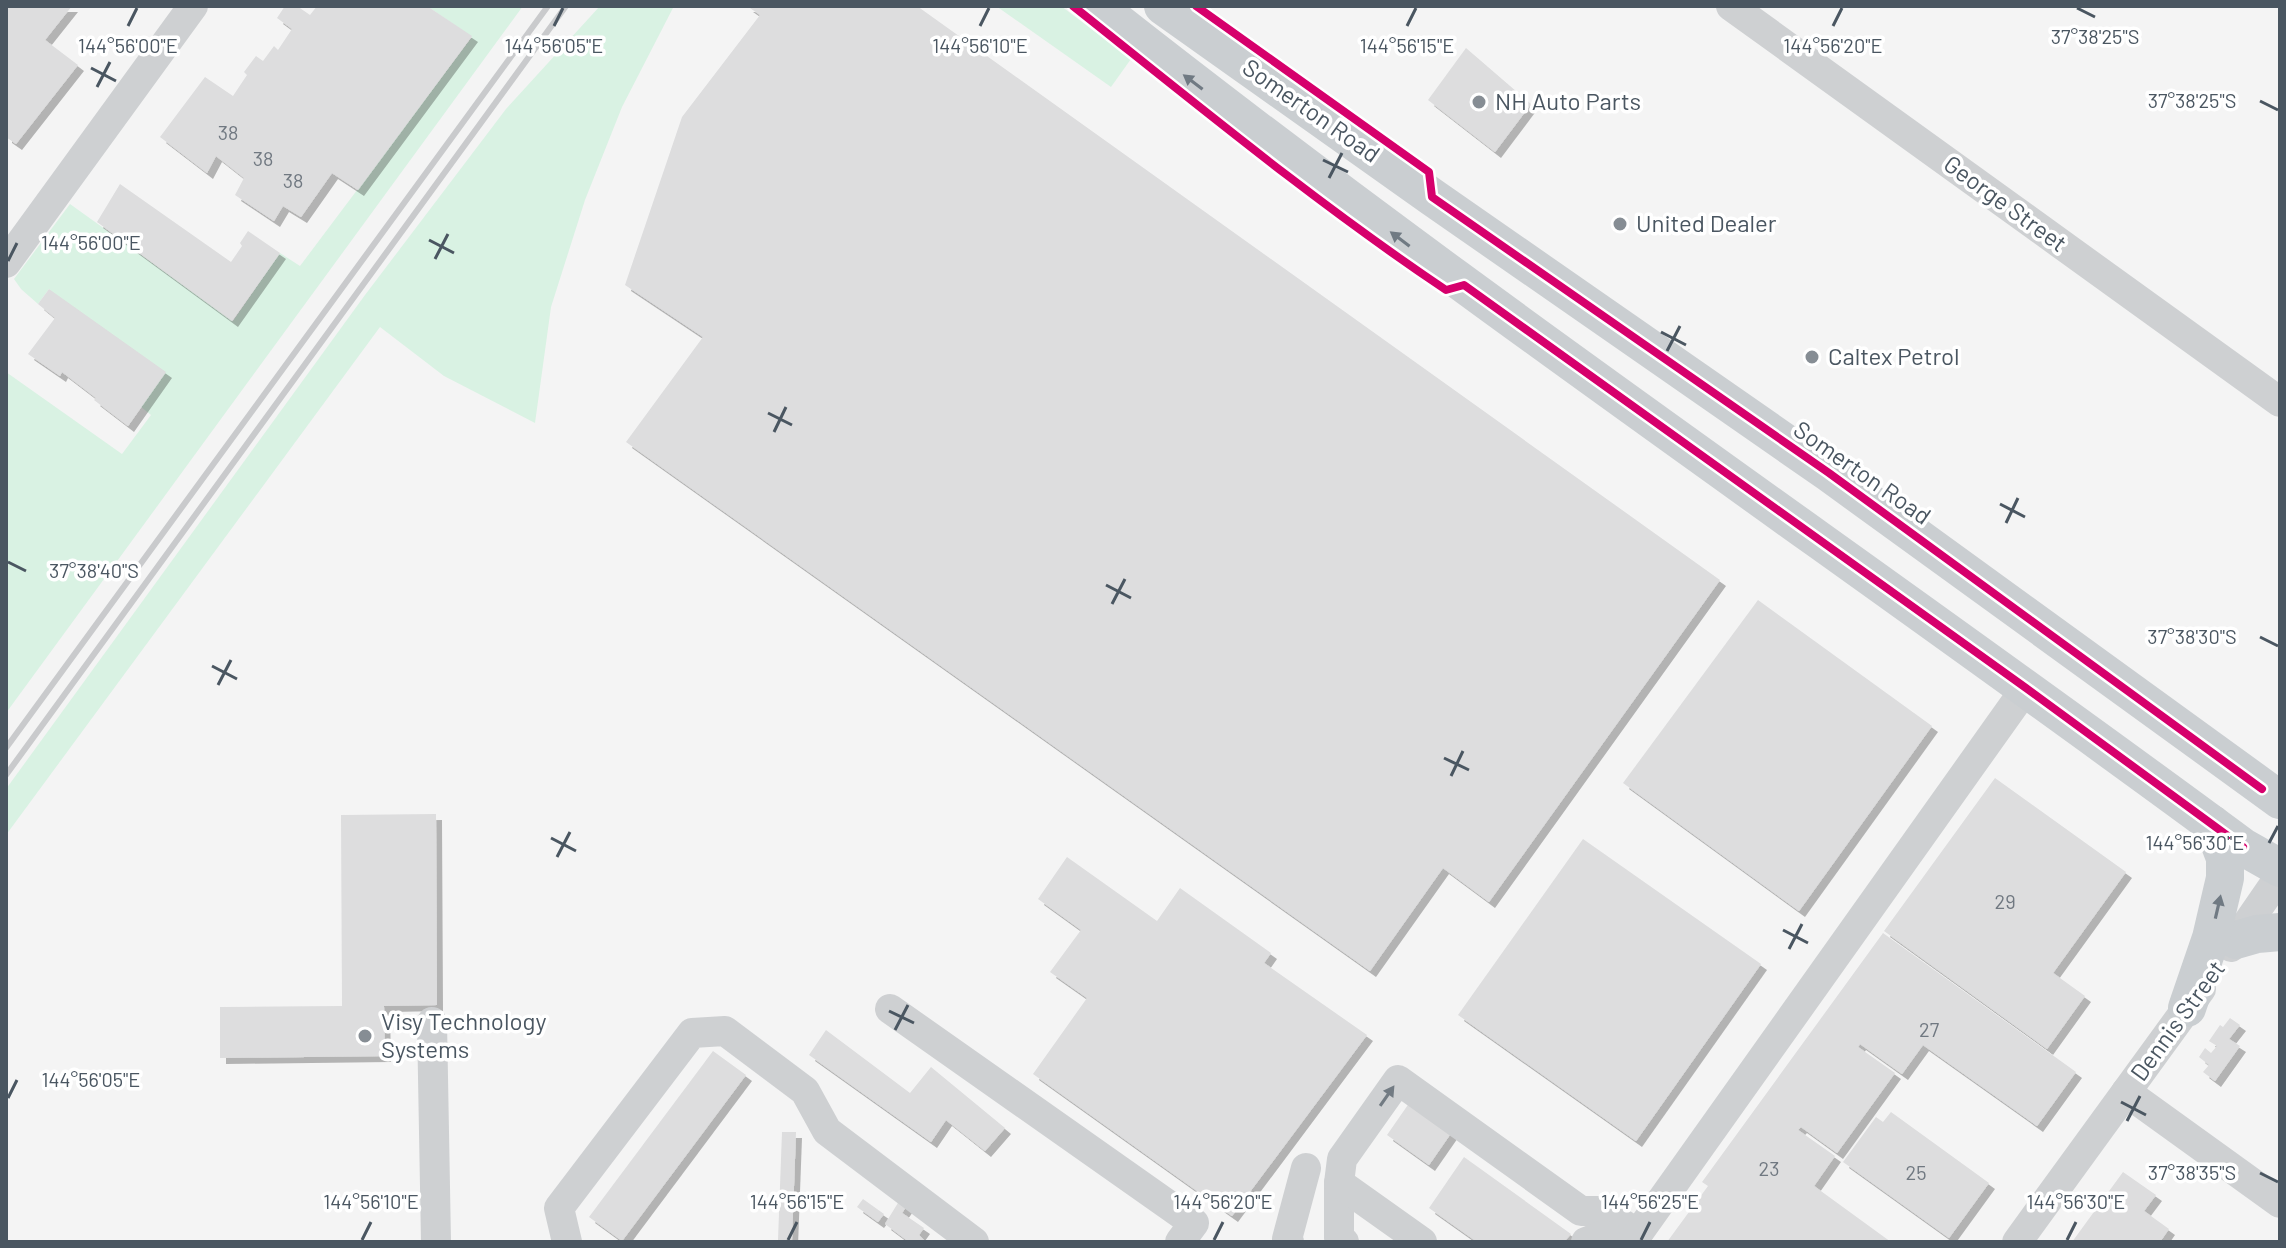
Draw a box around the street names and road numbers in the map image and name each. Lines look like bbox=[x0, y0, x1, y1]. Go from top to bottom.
street label: Somerton Road bbox=[1238, 52, 1386, 168]
street label: George Street bbox=[1939, 148, 2073, 257]
street label: Somerton Road bbox=[1789, 414, 1937, 530]
street label: Dennis Street bbox=[2123, 954, 2230, 1086]

